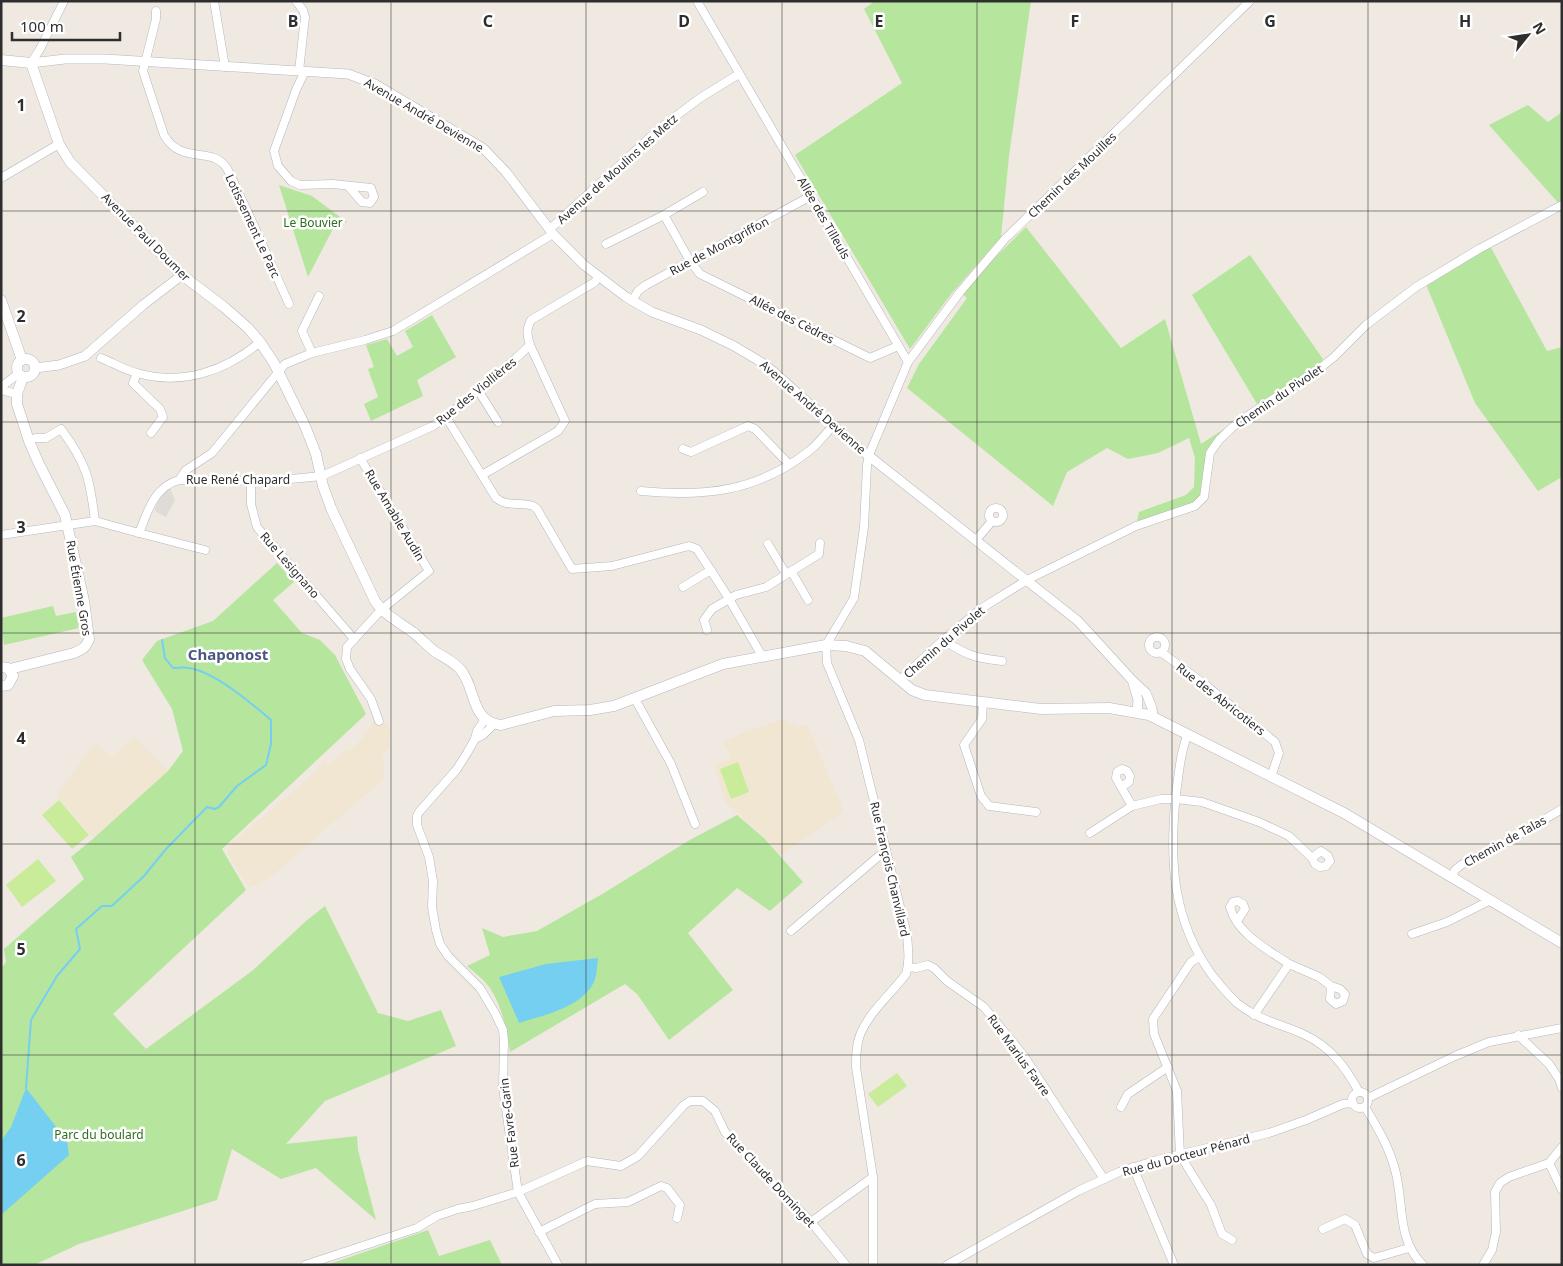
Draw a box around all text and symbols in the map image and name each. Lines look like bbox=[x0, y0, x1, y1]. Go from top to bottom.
scale bar bbox=[12, 10, 120, 42]
text: B bbox=[288, 10, 298, 32]
text: C bbox=[483, 10, 493, 32]
text: D bbox=[678, 10, 690, 32]
text: E bbox=[875, 10, 884, 32]
text: F bbox=[1071, 10, 1079, 32]
text: G bbox=[1264, 10, 1276, 32]
text: H bbox=[1459, 10, 1471, 32]
north arrow bbox=[1503, 10, 1553, 60]
text: 100 m bbox=[20, 16, 64, 36]
text: N bbox=[1529, 19, 1551, 38]
street label: Avenue André Devienne bbox=[361, 74, 487, 156]
text: 1 bbox=[16, 94, 26, 116]
street label: Avenue de Moulins les Metz bbox=[553, 110, 681, 228]
street label: Chemin des Mouilles bbox=[1024, 128, 1120, 222]
street label: Lotissement Le Parc bbox=[221, 171, 285, 281]
street label: Allée des Tilleuls bbox=[794, 174, 855, 263]
street label: Avenue Paul Doumer bbox=[98, 189, 194, 285]
street label: Rue de Montgriffon bbox=[666, 213, 772, 279]
park label: Le Bouvier bbox=[283, 214, 343, 231]
street label: Allée des Cèdres bbox=[747, 290, 837, 348]
text: 2 bbox=[16, 305, 26, 327]
street label: Rue des Viollières bbox=[432, 353, 520, 429]
street label: Avenue André Devienne bbox=[756, 356, 870, 458]
street label: Chemin du Pivolet bbox=[1232, 360, 1327, 432]
street label: Rue Amable Audin bbox=[361, 466, 429, 564]
street label: Rue René Chapard bbox=[186, 471, 290, 488]
text: 3 bbox=[16, 516, 26, 538]
street label: Rue Lesignano bbox=[256, 528, 324, 602]
street label: Rue Étienne Gros bbox=[62, 539, 96, 637]
street label: Chemin du Pivolet bbox=[900, 602, 989, 682]
district label: Chaponost bbox=[188, 644, 269, 664]
street label: Rue des Abricotiers bbox=[1173, 659, 1269, 739]
text: 4 bbox=[16, 727, 26, 749]
street label: Rue François Chanvillard bbox=[866, 800, 914, 938]
street label: Chemin de Talas bbox=[1461, 811, 1550, 871]
text: 5 bbox=[16, 938, 26, 960]
street label: Rue Marius Favre bbox=[984, 1011, 1055, 1100]
street label: Rue Favre-Garin bbox=[495, 1077, 523, 1169]
park label: Parc du boulard bbox=[54, 1126, 144, 1143]
street label: Rue Claude Dominget bbox=[723, 1129, 820, 1231]
street label: Rue du Docteur Pénard bbox=[1120, 1130, 1252, 1180]
text: 6 bbox=[16, 1149, 26, 1171]

